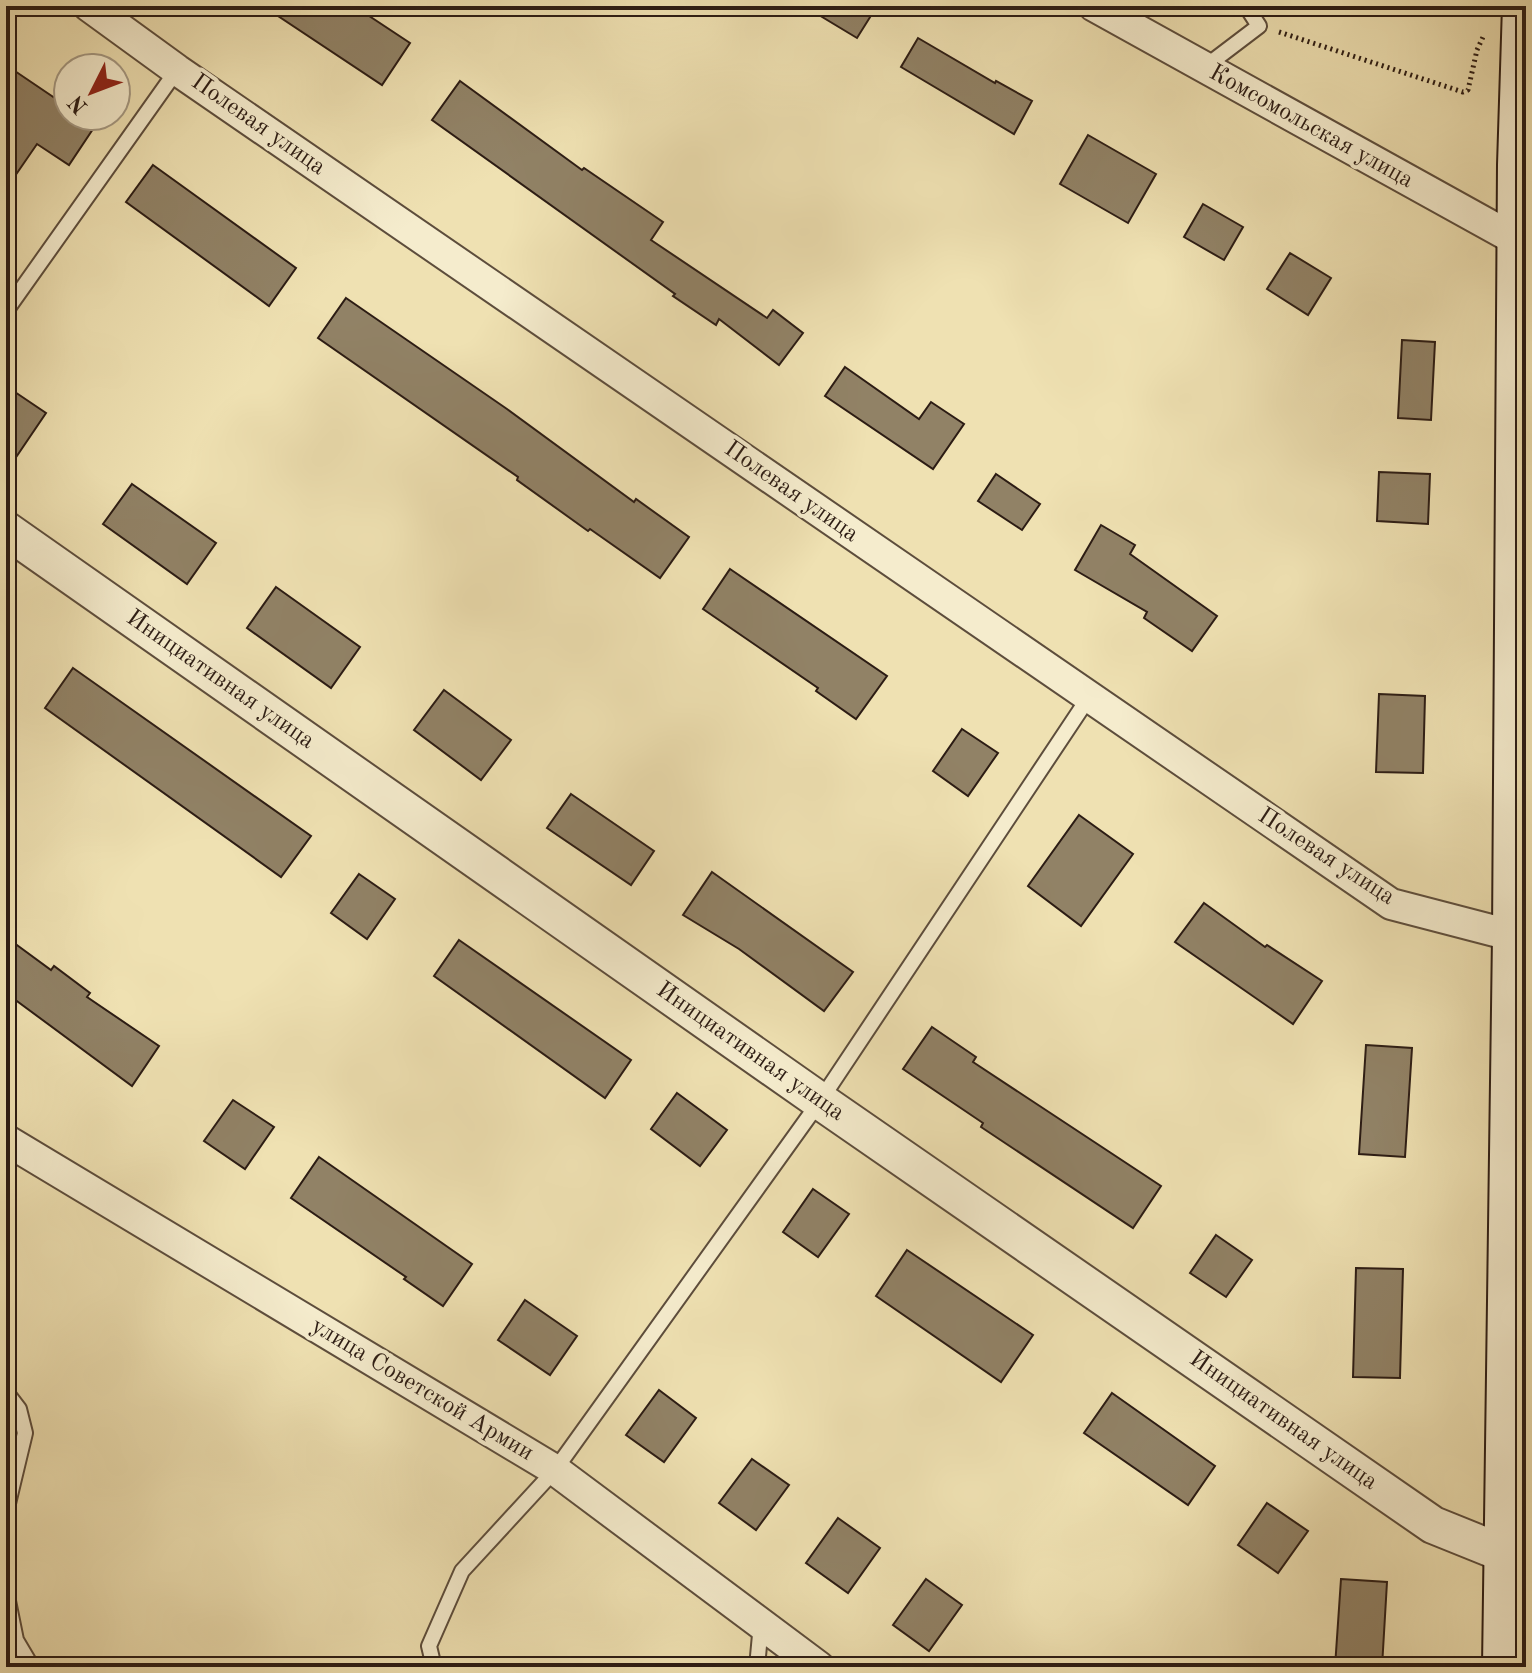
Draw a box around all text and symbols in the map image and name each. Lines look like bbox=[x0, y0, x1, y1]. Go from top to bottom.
north arrow bbox=[52, 52, 132, 132]
street label: Комсомольская улица bbox=[1205, 61, 1417, 193]
street label: Полевая улица bbox=[186, 70, 330, 180]
text: N bbox=[65, 90, 92, 118]
street label: Полевая улица bbox=[719, 437, 863, 547]
street label: Инициативная улица bbox=[121, 606, 319, 754]
street label: Полевая улица bbox=[1253, 804, 1399, 910]
street label: Инициативная улица bbox=[651, 978, 849, 1126]
street label: улица Советской Армии bbox=[307, 1314, 537, 1466]
street label: Инициативная улица bbox=[1184, 1347, 1382, 1495]

